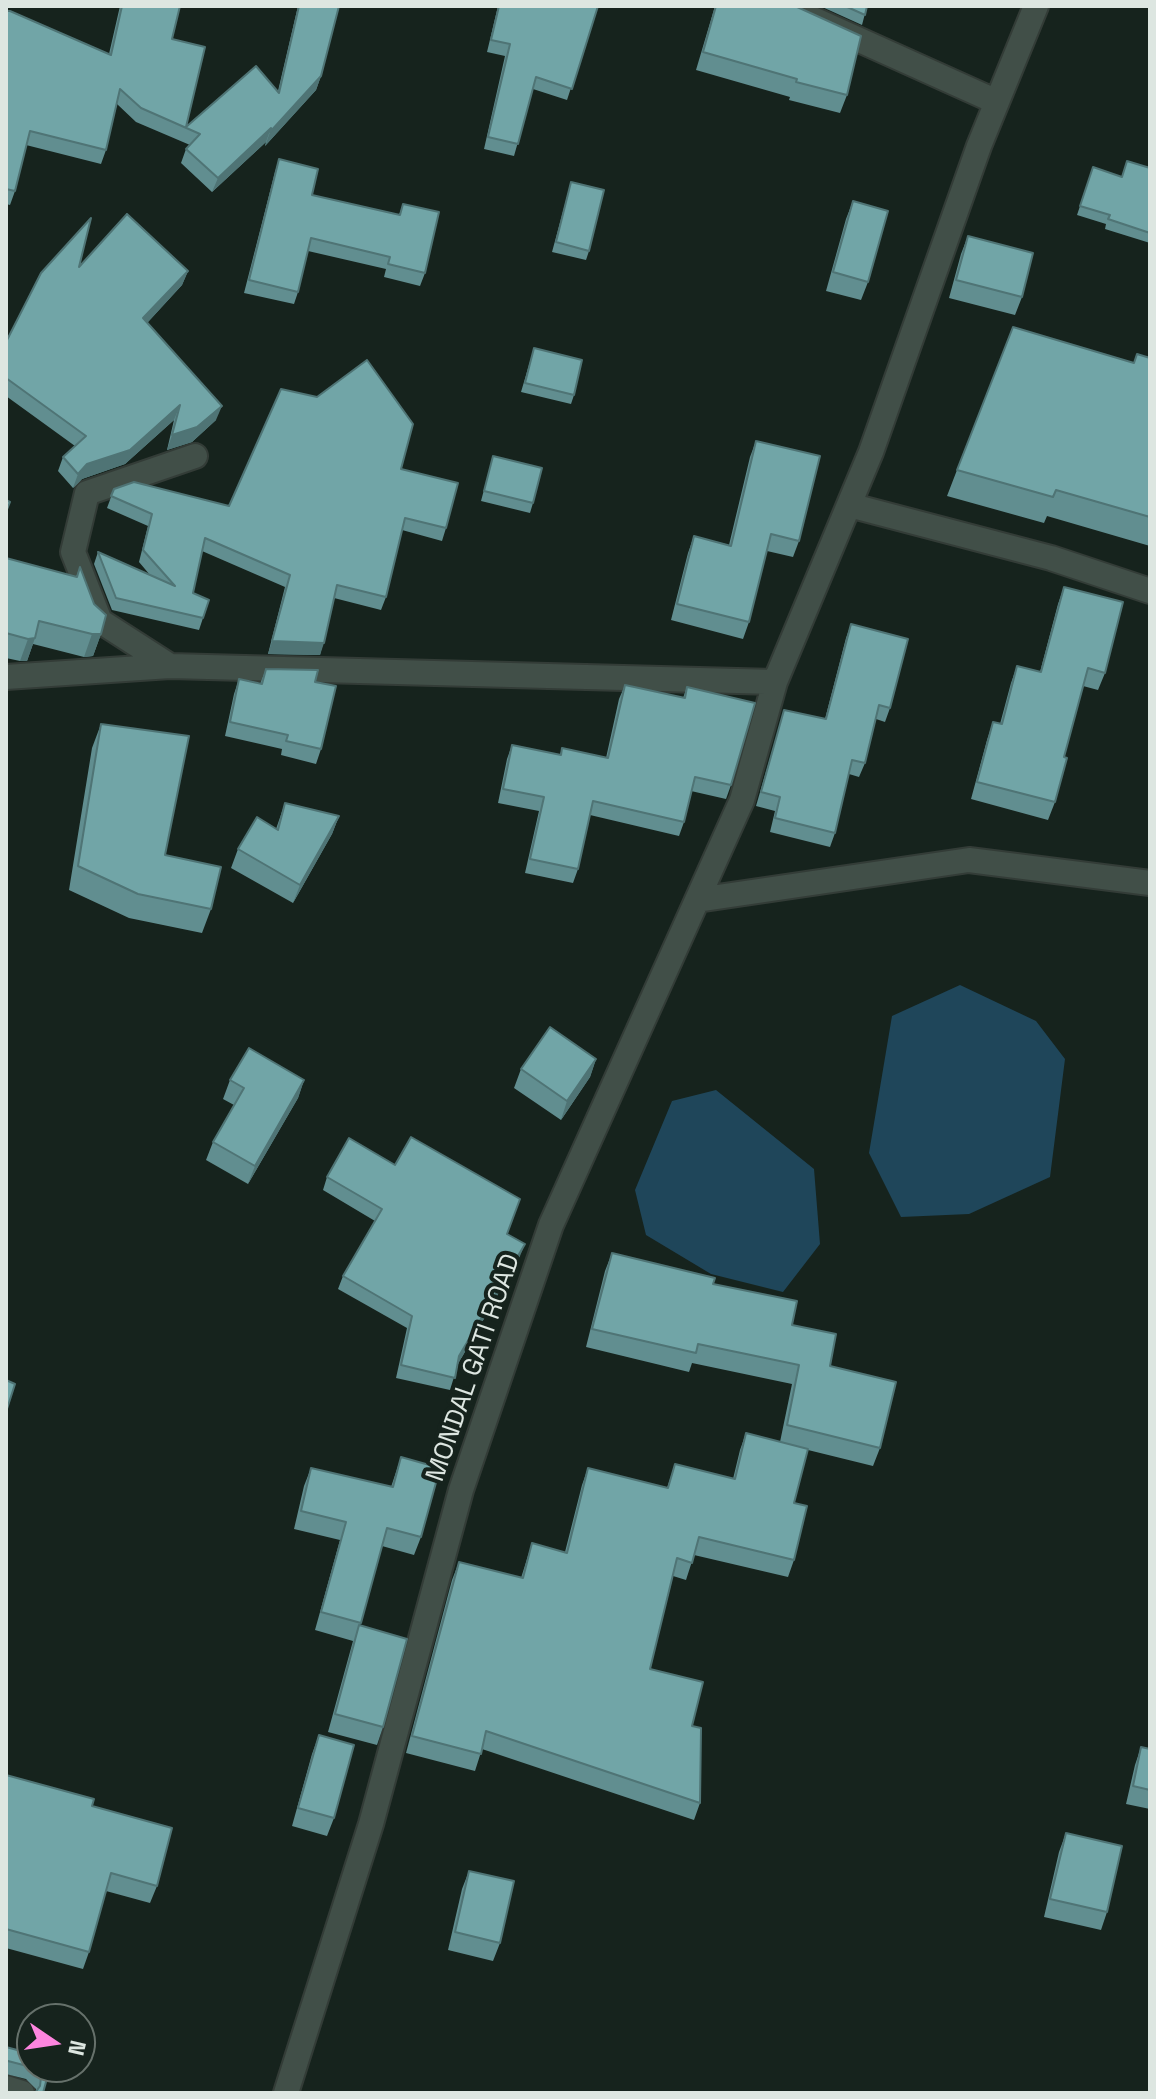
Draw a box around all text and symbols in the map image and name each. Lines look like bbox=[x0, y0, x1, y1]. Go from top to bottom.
street label: MONDAL GATI ROAD bbox=[420, 1250, 528, 1486]
north arrow bbox=[16, 2003, 96, 2083]
text: N bbox=[62, 2038, 93, 2058]

